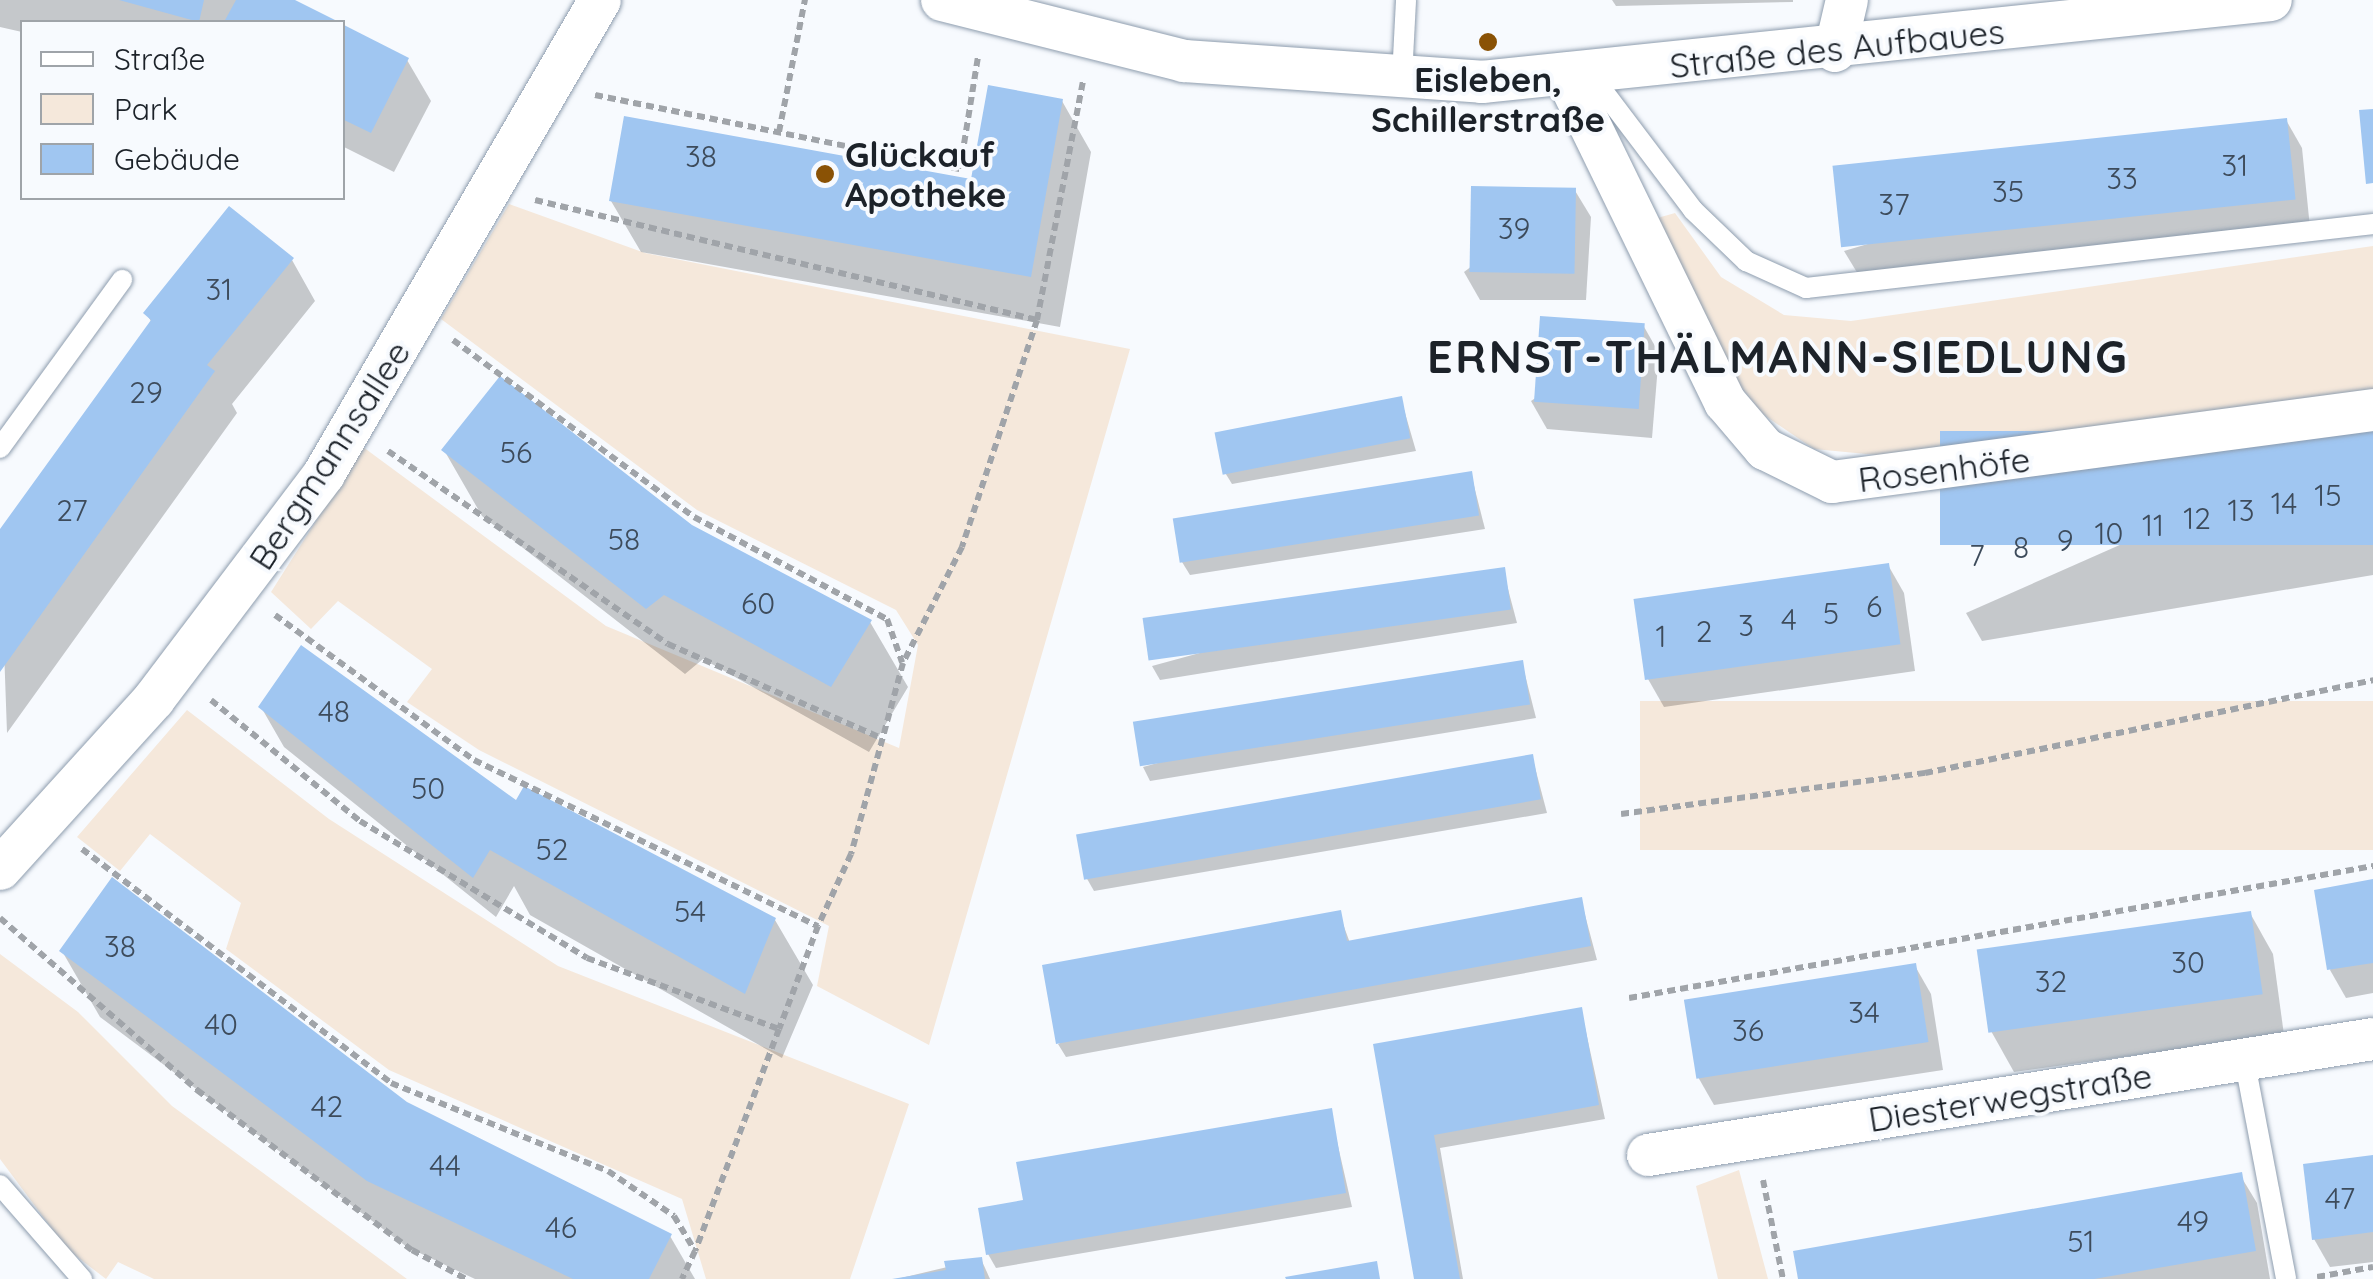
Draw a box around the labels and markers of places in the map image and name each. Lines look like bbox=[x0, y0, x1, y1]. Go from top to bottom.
marker: Eisleben, Schillerstraße bbox=[1477, 31, 1499, 53]
place label: Eisleben, Schillerstraße bbox=[1371, 58, 1605, 140]
place label: Glückauf Apotheke bbox=[845, 133, 1006, 215]
marker: Glückauf Apotheke bbox=[814, 163, 836, 185]

